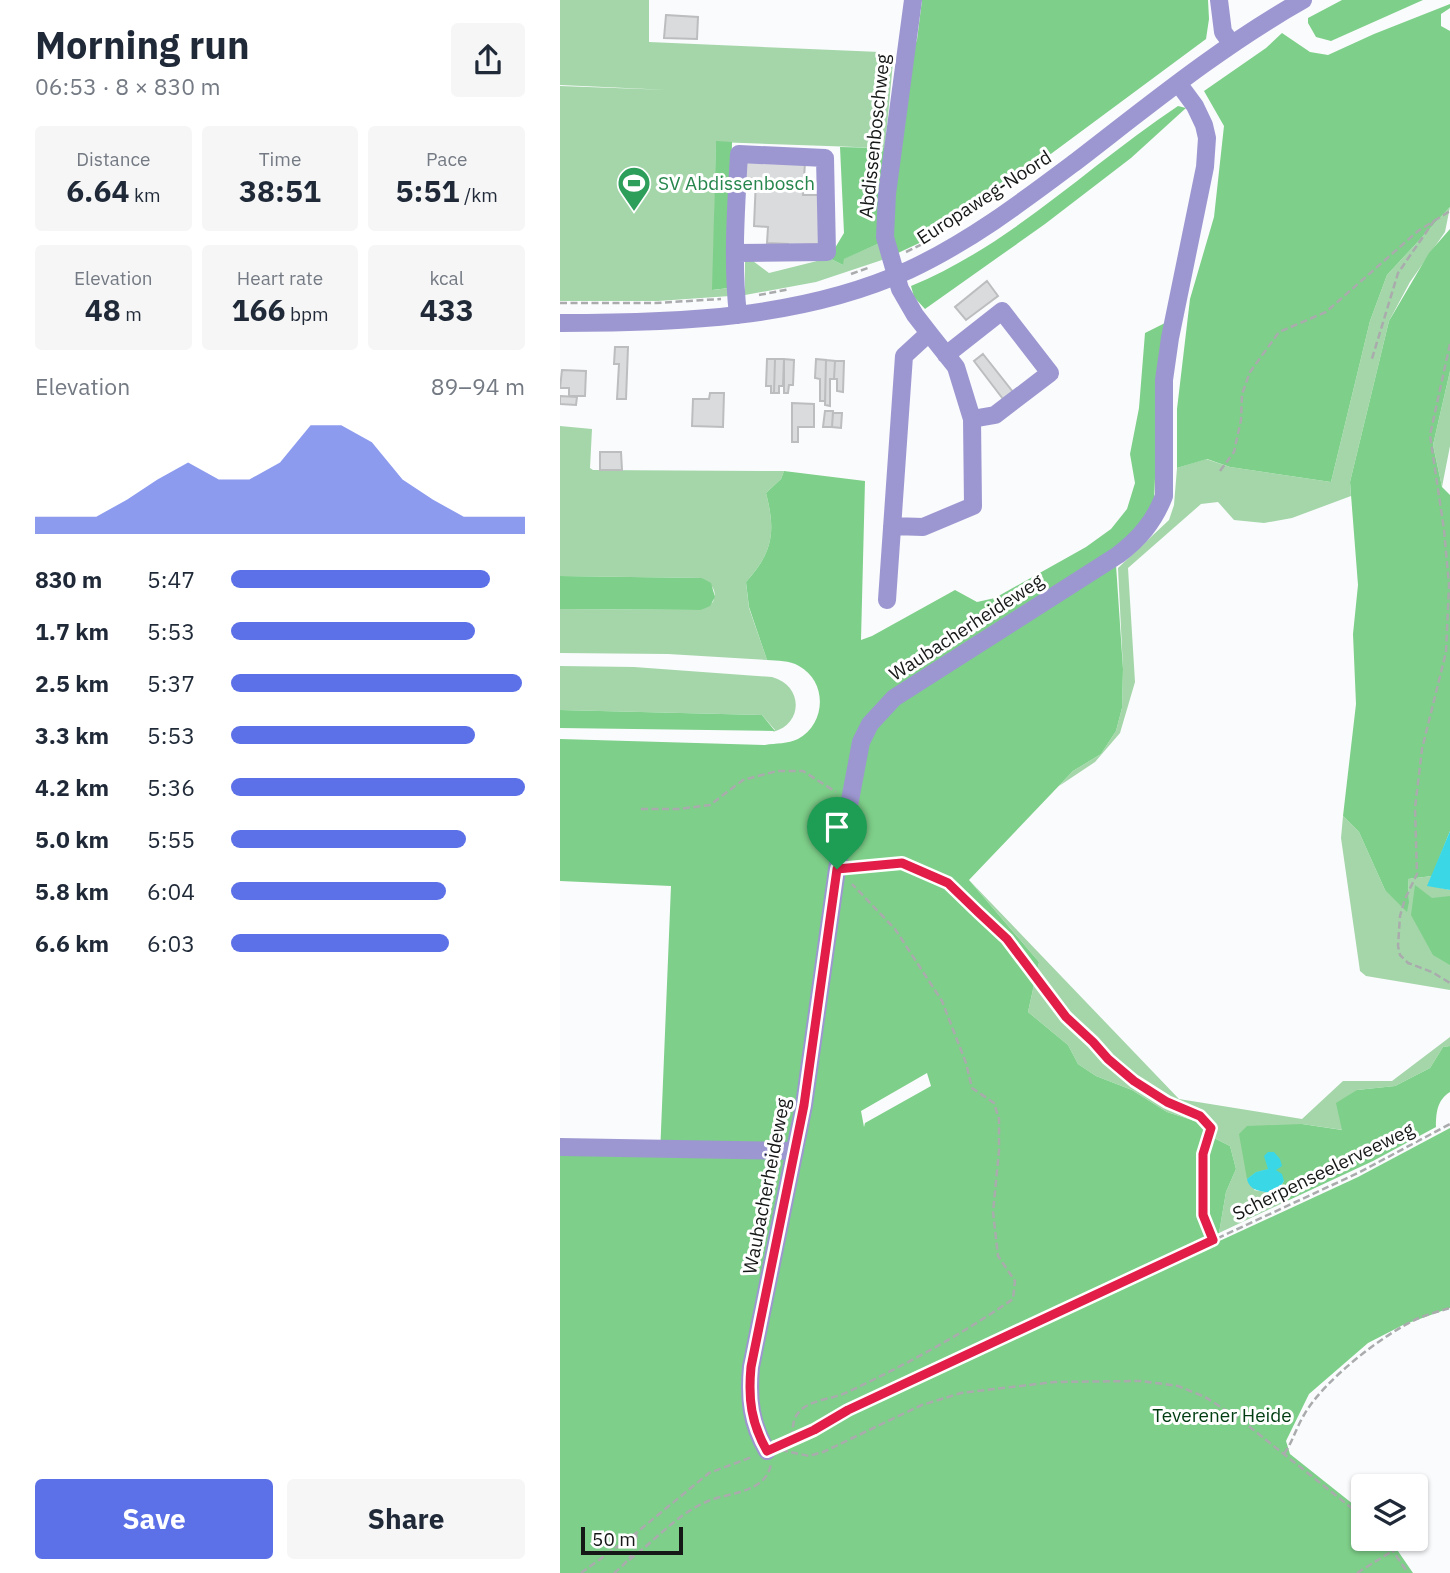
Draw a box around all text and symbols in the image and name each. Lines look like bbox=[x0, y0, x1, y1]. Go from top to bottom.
text: Morning run bbox=[35, 20, 250, 69]
button: share bbox=[451, 23, 525, 97]
street label: Abdissenboschweg bbox=[853, 53, 895, 219]
text: 06:53 · 8 × 830 m bbox=[35, 71, 221, 101]
street label: Europaweg-Noord bbox=[912, 145, 1056, 249]
text: Distance bbox=[76, 147, 150, 171]
text: Time bbox=[259, 147, 301, 171]
text: Pace bbox=[426, 147, 467, 171]
sports icon: SV Abdissenbosch bbox=[615, 164, 653, 213]
text: 6.64 bbox=[66, 171, 129, 210]
text: 38:51 bbox=[239, 171, 321, 210]
text: 5:51 bbox=[396, 171, 459, 210]
place label: SV Abdissenbosch bbox=[658, 171, 815, 195]
text: km bbox=[129, 183, 161, 207]
text: /km bbox=[459, 183, 498, 207]
text: Elevation bbox=[74, 266, 153, 290]
text: Heart rate bbox=[237, 266, 323, 290]
text: kcal bbox=[429, 266, 464, 290]
text: 48 bbox=[85, 290, 121, 329]
text: 166 bbox=[231, 290, 285, 329]
text: 433 bbox=[420, 290, 474, 329]
text: m bbox=[121, 302, 142, 326]
text: bpm bbox=[285, 302, 329, 326]
text: Elevation bbox=[35, 371, 130, 401]
text: 89–94 m bbox=[431, 371, 525, 401]
text: 830 m bbox=[35, 564, 102, 594]
text: 5:47 bbox=[147, 564, 195, 594]
street label: Waubacherheideweg bbox=[884, 568, 1048, 686]
text: 1.7 km bbox=[35, 616, 109, 646]
text: 5:53 bbox=[147, 616, 195, 646]
text: 2.5 km bbox=[35, 668, 109, 698]
text: 5:37 bbox=[147, 668, 195, 698]
text: 3.3 km bbox=[35, 720, 109, 750]
text: 5:53 bbox=[147, 720, 195, 750]
text: 4.2 km bbox=[35, 772, 109, 802]
text: 5:36 bbox=[147, 772, 195, 802]
pin bbox=[807, 797, 867, 869]
icon: arrive bbox=[818, 808, 856, 846]
text: 5.0 km bbox=[35, 824, 109, 854]
text: 5:55 bbox=[147, 824, 195, 854]
text: 5.8 km bbox=[35, 876, 109, 906]
text: 6:04 bbox=[147, 876, 195, 906]
text: 6.6 km bbox=[35, 928, 109, 958]
text: 6:03 bbox=[147, 928, 195, 958]
street label: Waubacherheideweg bbox=[737, 1096, 795, 1276]
street label: Scherpenseelerveeweg bbox=[1228, 1117, 1418, 1225]
park label: Teverener Heide bbox=[1152, 1403, 1292, 1427]
map controls bbox=[1351, 1474, 1428, 1551]
button: layers bbox=[1351, 1474, 1428, 1551]
button: Save bbox=[35, 1479, 273, 1559]
button: Share bbox=[287, 1479, 525, 1559]
scale bar bbox=[581, 1524, 682, 1556]
text: 50 m bbox=[592, 1527, 636, 1551]

